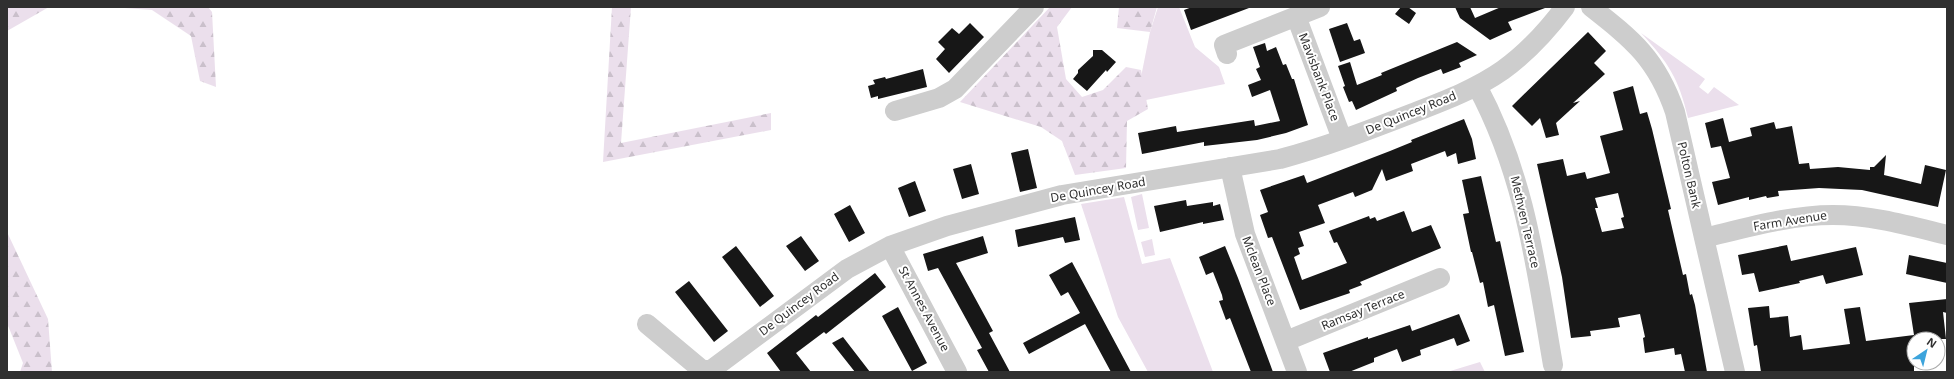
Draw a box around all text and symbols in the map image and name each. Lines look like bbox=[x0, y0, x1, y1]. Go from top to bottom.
street label: Mavisbank Place bbox=[1295, 30, 1344, 124]
street label: De Quincey Road bbox=[1363, 87, 1459, 138]
street label: Polton Bank bbox=[1674, 140, 1706, 211]
street label: De Quincey Road bbox=[1049, 173, 1147, 206]
street label: Methven Terrace bbox=[1507, 174, 1544, 270]
street label: Farm Avenue bbox=[1752, 206, 1828, 235]
street label: Mclean Place bbox=[1238, 234, 1281, 308]
street label: St Annes Avenue bbox=[895, 263, 954, 355]
street label: De Quincey Road bbox=[755, 268, 842, 339]
street label: Ramsay Terrace bbox=[1319, 285, 1407, 334]
north arrow bbox=[1906, 331, 1946, 371]
text: N bbox=[1924, 334, 1940, 351]

